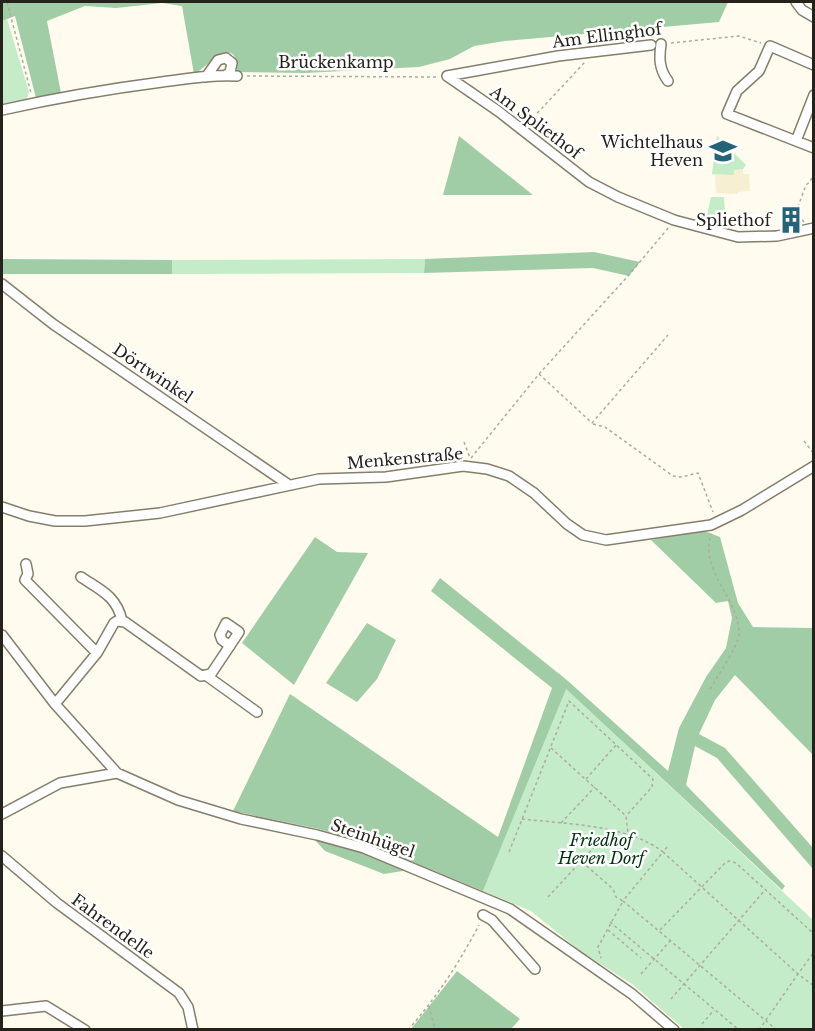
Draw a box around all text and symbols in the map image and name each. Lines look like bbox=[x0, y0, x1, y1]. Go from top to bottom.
street label: Am Ellinghof bbox=[550, 18, 665, 52]
street label: Brückenkamp bbox=[278, 52, 394, 72]
street label: Am Spliethof bbox=[486, 81, 588, 164]
place label: Wichtelhaus Heven bbox=[600, 132, 703, 170]
school or university icon: Wichtelhaus Heven bbox=[708, 136, 738, 166]
building icon: Spliethof bbox=[776, 205, 806, 235]
place label: Spliethof bbox=[696, 210, 773, 230]
street label: Dörtwinkel bbox=[109, 339, 197, 407]
street label: Menkenstraße bbox=[346, 443, 464, 473]
street label: Steinhügel bbox=[328, 814, 418, 862]
park label: Friedhof Heven Dorf bbox=[557, 830, 648, 868]
street label: Fahrendelle bbox=[68, 889, 158, 963]

